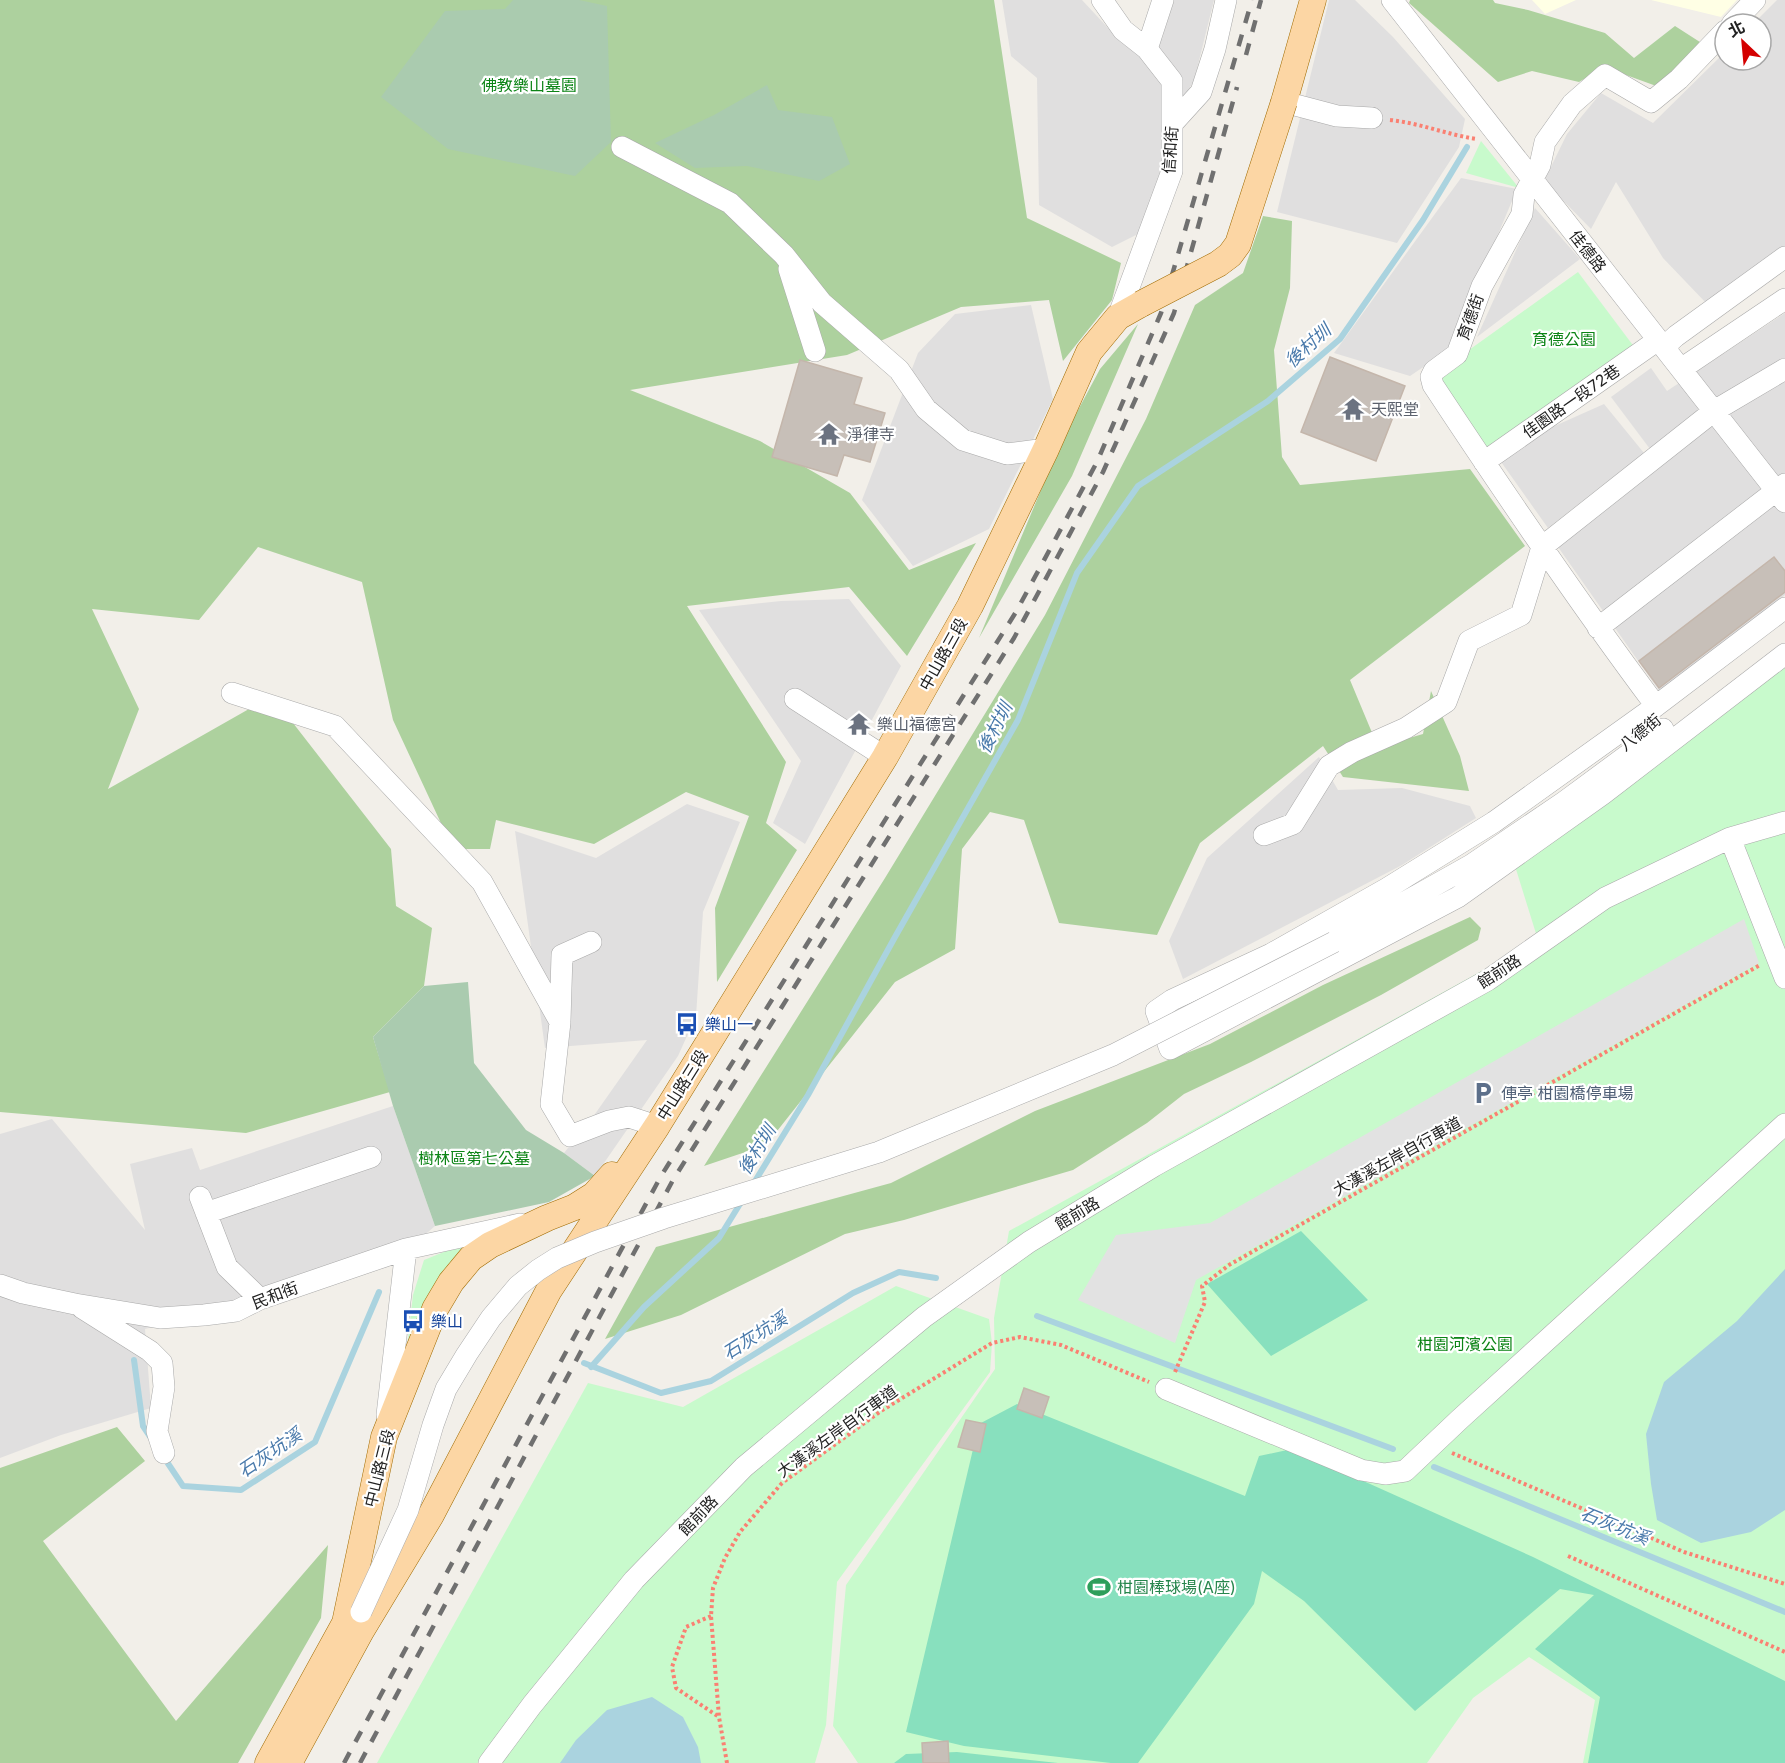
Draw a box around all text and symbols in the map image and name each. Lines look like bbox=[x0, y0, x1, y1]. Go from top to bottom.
north arrow bbox=[1713, 12, 1773, 72]
text: 北 bbox=[1725, 16, 1748, 41]
park label: 佛教樂山墓園 bbox=[481, 75, 577, 95]
street label: 信和街 bbox=[1158, 125, 1182, 175]
street label: 佳德路 bbox=[1565, 226, 1611, 276]
street label: 育德街 bbox=[1452, 291, 1488, 343]
water label: 後村圳 bbox=[1281, 318, 1337, 371]
park label: 育德公園 bbox=[1532, 329, 1596, 349]
street label: 佳園路一段72巷 bbox=[1518, 360, 1624, 442]
temple icon: 天熙堂 bbox=[1340, 396, 1366, 422]
place label: 天熙堂 bbox=[1371, 399, 1419, 419]
temple icon: 淨律寺 bbox=[816, 421, 842, 447]
place label: 淨律寺 bbox=[847, 424, 895, 444]
street label: 中山路三段 bbox=[915, 614, 971, 694]
water label: 後村圳 bbox=[973, 696, 1018, 757]
street label: 八德街 bbox=[1615, 709, 1665, 755]
temple icon: 樂山福德宮 bbox=[846, 711, 872, 737]
place label: 樂山福德宮 bbox=[877, 714, 957, 734]
street label: 館前路 bbox=[1473, 950, 1525, 992]
bus stop icon: 樂山一 bbox=[674, 1011, 700, 1037]
place label: 樂山一 bbox=[705, 1014, 753, 1034]
street label: 中山路三段 bbox=[652, 1046, 712, 1124]
parking icon: 俥亭 柑園橋停車場 bbox=[1470, 1080, 1496, 1106]
place label: 俥亭 柑園橋停車場 bbox=[1501, 1083, 1634, 1103]
street label: 大漢溪左岸自行車道 bbox=[1329, 1112, 1465, 1200]
water label: 後村圳 bbox=[733, 1119, 781, 1178]
park label: 樹林區第七公墓 bbox=[418, 1148, 530, 1168]
street label: 館前路 bbox=[1051, 1192, 1103, 1234]
street label: 民和街 bbox=[249, 1277, 301, 1313]
water label: 石灰坑溪 bbox=[719, 1306, 793, 1364]
bus stop icon: 樂山 bbox=[400, 1308, 426, 1334]
place label: 樂山 bbox=[431, 1311, 463, 1331]
park label: 柑園河濱公園 bbox=[1417, 1334, 1513, 1354]
street label: 大漢溪左岸自行車道 bbox=[773, 1381, 901, 1481]
water label: 石灰坑溪 bbox=[234, 1422, 308, 1481]
street label: 中山路三段 bbox=[360, 1427, 398, 1509]
street label: 館前路 bbox=[674, 1491, 722, 1539]
water label: 石灰坑溪 bbox=[1578, 1502, 1655, 1550]
sports icon: 柑園棒球場(A座) bbox=[1086, 1574, 1112, 1600]
place label: 柑園棒球場(A座) bbox=[1117, 1577, 1236, 1597]

